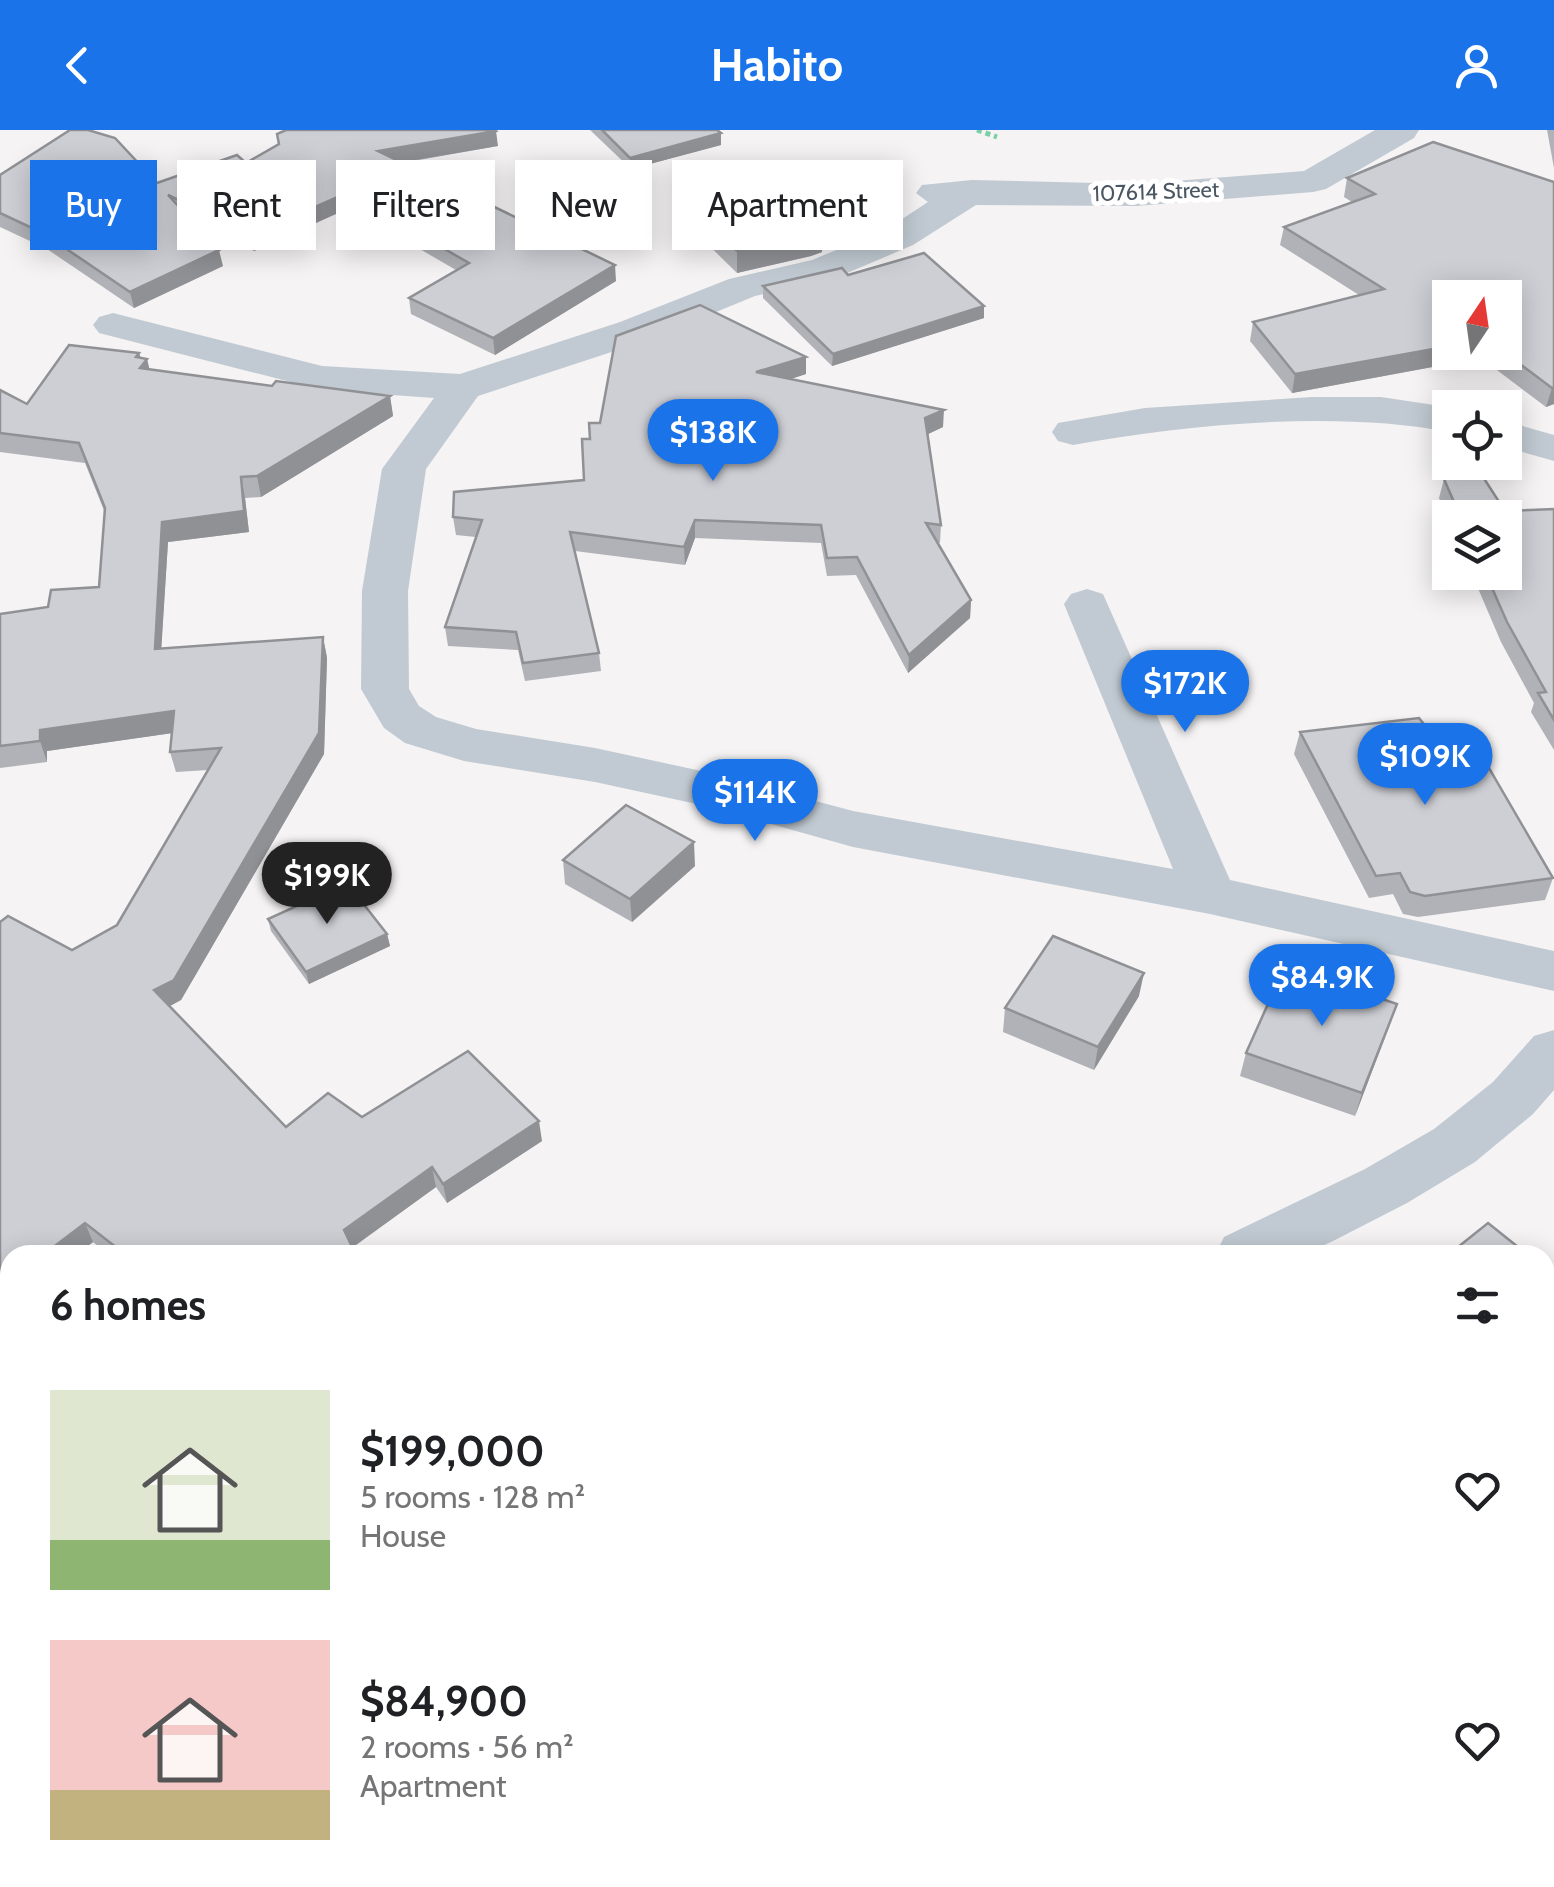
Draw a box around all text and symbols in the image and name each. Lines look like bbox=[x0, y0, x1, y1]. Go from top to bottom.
icon: back bbox=[50, 38, 105, 93]
text: Habito bbox=[711, 38, 843, 92]
icon: person bbox=[1449, 38, 1504, 93]
chip: Buy bbox=[30, 160, 157, 250]
chip: Rent bbox=[177, 160, 316, 250]
chip: Filters bbox=[336, 160, 495, 250]
chip: New bbox=[515, 160, 652, 250]
chip: Apartment bbox=[672, 160, 903, 250]
street label: 107614 Street bbox=[1092, 176, 1220, 207]
north arrow bbox=[1432, 280, 1522, 370]
map controls bbox=[1432, 280, 1522, 590]
button: locate bbox=[1432, 390, 1522, 480]
pin: $138K bbox=[643, 399, 783, 484]
text: $138K bbox=[669, 412, 757, 451]
button: layers bbox=[1432, 500, 1522, 590]
pin: $172K bbox=[1115, 650, 1255, 735]
text: $172K bbox=[1143, 663, 1227, 702]
pin: $109K bbox=[1355, 723, 1495, 808]
text: $109K bbox=[1379, 736, 1471, 775]
pin: $114K bbox=[685, 759, 825, 844]
text: $114K bbox=[714, 772, 796, 811]
pin: $199K bbox=[257, 842, 397, 927]
text: $199K bbox=[284, 855, 370, 894]
pin: $84.9K bbox=[1241, 944, 1403, 1029]
text: $84.9K bbox=[1271, 957, 1373, 996]
icon: filters bbox=[1450, 1278, 1505, 1333]
text: 6 homes bbox=[50, 1279, 206, 1331]
text: $199,000 bbox=[360, 1425, 545, 1477]
icon: home bbox=[130, 1430, 250, 1550]
icon: heart bbox=[1450, 1463, 1505, 1518]
text: 5 rooms · 128 m² bbox=[360, 1477, 585, 1516]
text: House bbox=[360, 1516, 446, 1555]
text: $84,900 bbox=[360, 1675, 528, 1727]
icon: home bbox=[130, 1680, 250, 1800]
icon: heart bbox=[1450, 1713, 1505, 1768]
text: 2 rooms · 56 m² bbox=[360, 1727, 574, 1766]
text: Apartment bbox=[360, 1766, 507, 1805]

